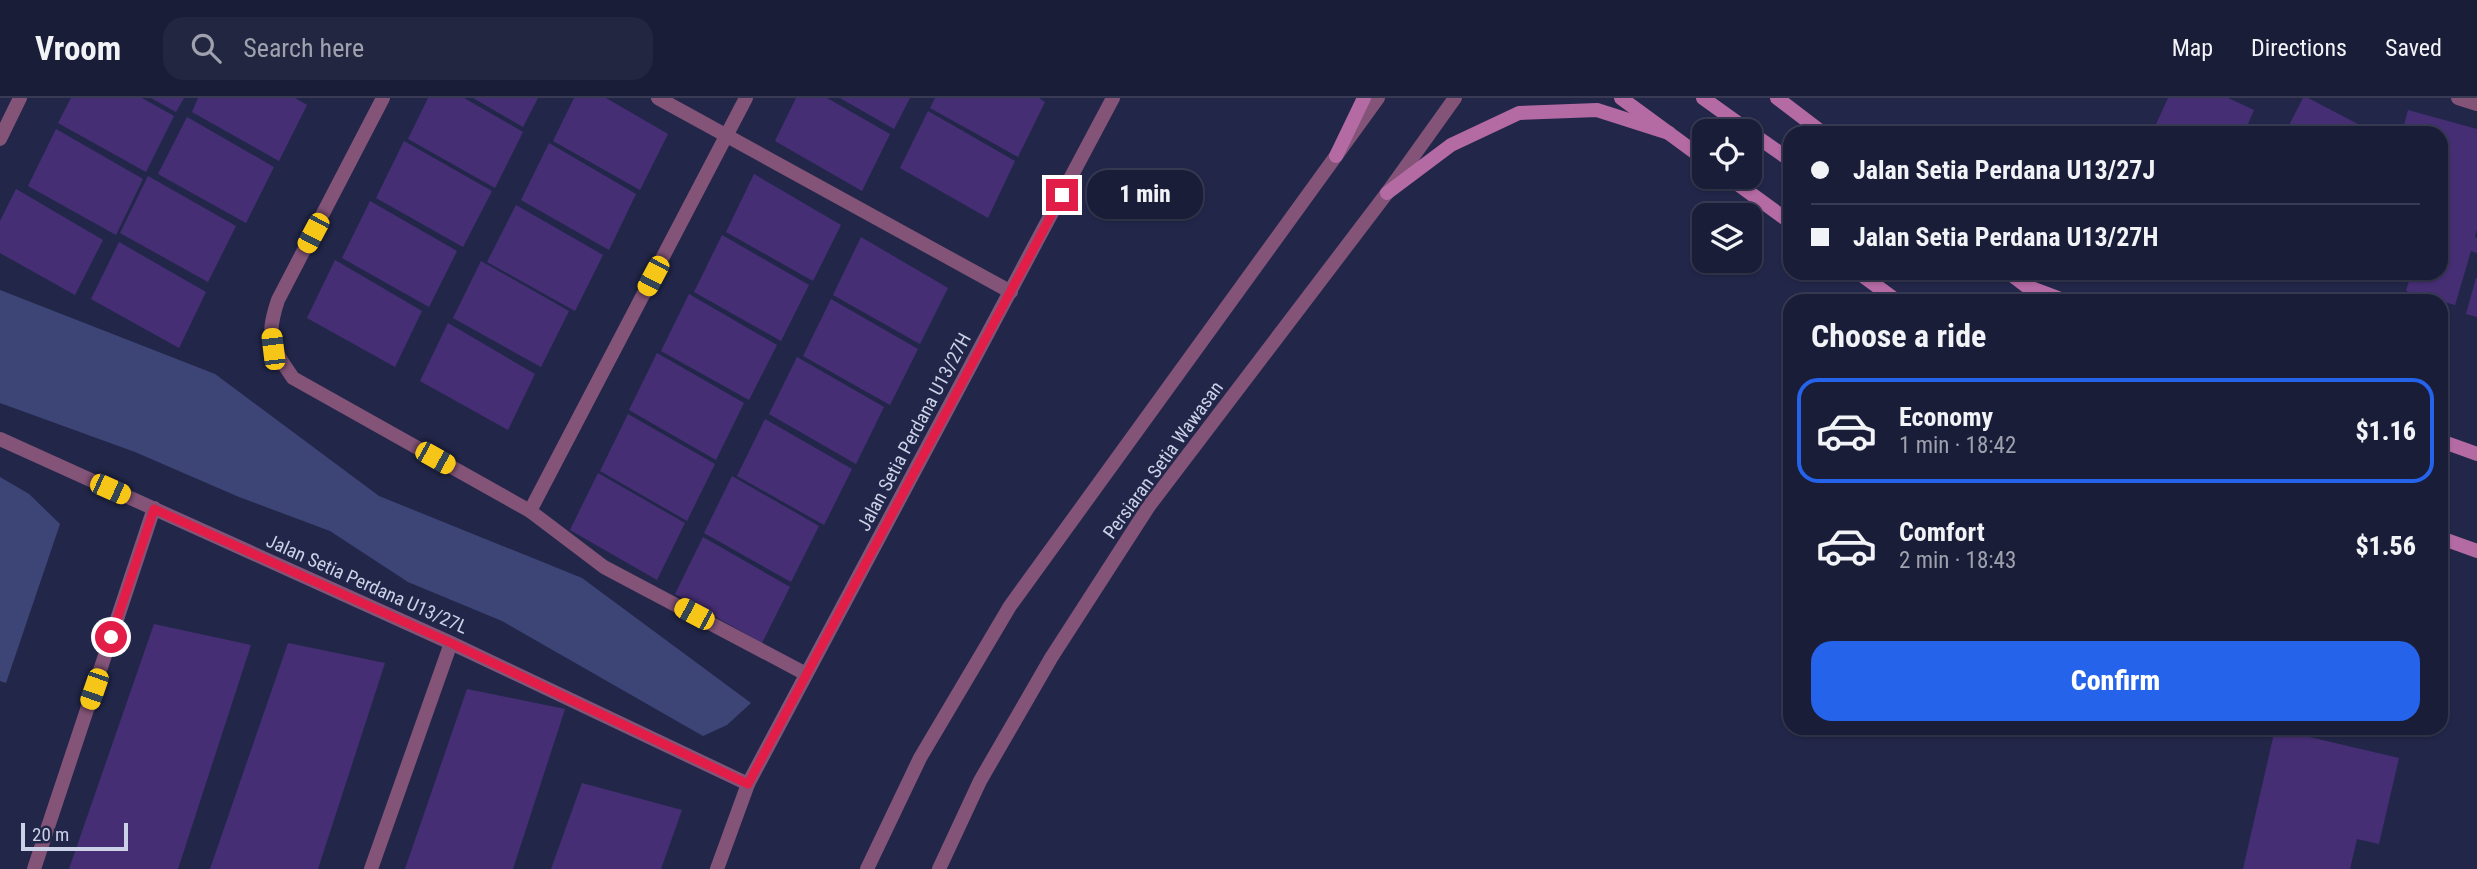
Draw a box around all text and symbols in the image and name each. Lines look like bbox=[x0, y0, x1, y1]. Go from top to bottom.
search box bbox=[163, 17, 653, 80]
text: Vroom bbox=[35, 29, 121, 68]
icon: search bbox=[187, 29, 225, 67]
text: Search here bbox=[243, 33, 364, 63]
text: Map bbox=[2172, 34, 2213, 62]
text: Directions bbox=[2251, 34, 2347, 62]
text: Saved bbox=[2385, 34, 2442, 62]
map controls bbox=[1692, 119, 1762, 273]
button: locate bbox=[1692, 119, 1762, 189]
text: Jalan Setia Perdana U13/27J bbox=[1853, 155, 2155, 185]
callout: 1 min bbox=[1086, 170, 1202, 220]
route end bbox=[1046, 179, 1078, 211]
text: 1 min bbox=[1119, 181, 1171, 208]
button: layers bbox=[1692, 203, 1762, 273]
car bbox=[294, 210, 333, 256]
text: Jalan Setia Perdana U13/27H bbox=[1853, 222, 2158, 252]
car bbox=[634, 253, 673, 299]
text: Choose a ride bbox=[1811, 317, 1986, 355]
car bbox=[261, 327, 286, 371]
street label: Jalan Setia Perdana U13/27H bbox=[852, 329, 976, 535]
street label: Persiaran Setia Wawasan bbox=[1098, 377, 1228, 543]
icon: car bbox=[1815, 399, 1878, 462]
text: Economy bbox=[1899, 402, 1993, 432]
text: $1.16 bbox=[2355, 416, 2416, 446]
text: 1 min · 18:42 bbox=[1899, 432, 2016, 459]
car bbox=[412, 439, 459, 477]
car bbox=[87, 471, 134, 507]
icon: car bbox=[1815, 514, 1878, 577]
text: Comfort bbox=[1899, 517, 1985, 547]
street label: Jalan Setia Perdana U13/27L bbox=[263, 529, 471, 639]
text: $1.56 bbox=[2355, 531, 2416, 561]
text: 2 min · 18:43 bbox=[1899, 547, 2016, 574]
car bbox=[671, 595, 718, 633]
route start bbox=[95, 621, 127, 653]
button: Confirm bbox=[1811, 641, 2420, 721]
car bbox=[78, 666, 111, 712]
scale bar bbox=[21, 820, 128, 852]
text: 20 m bbox=[32, 823, 69, 846]

